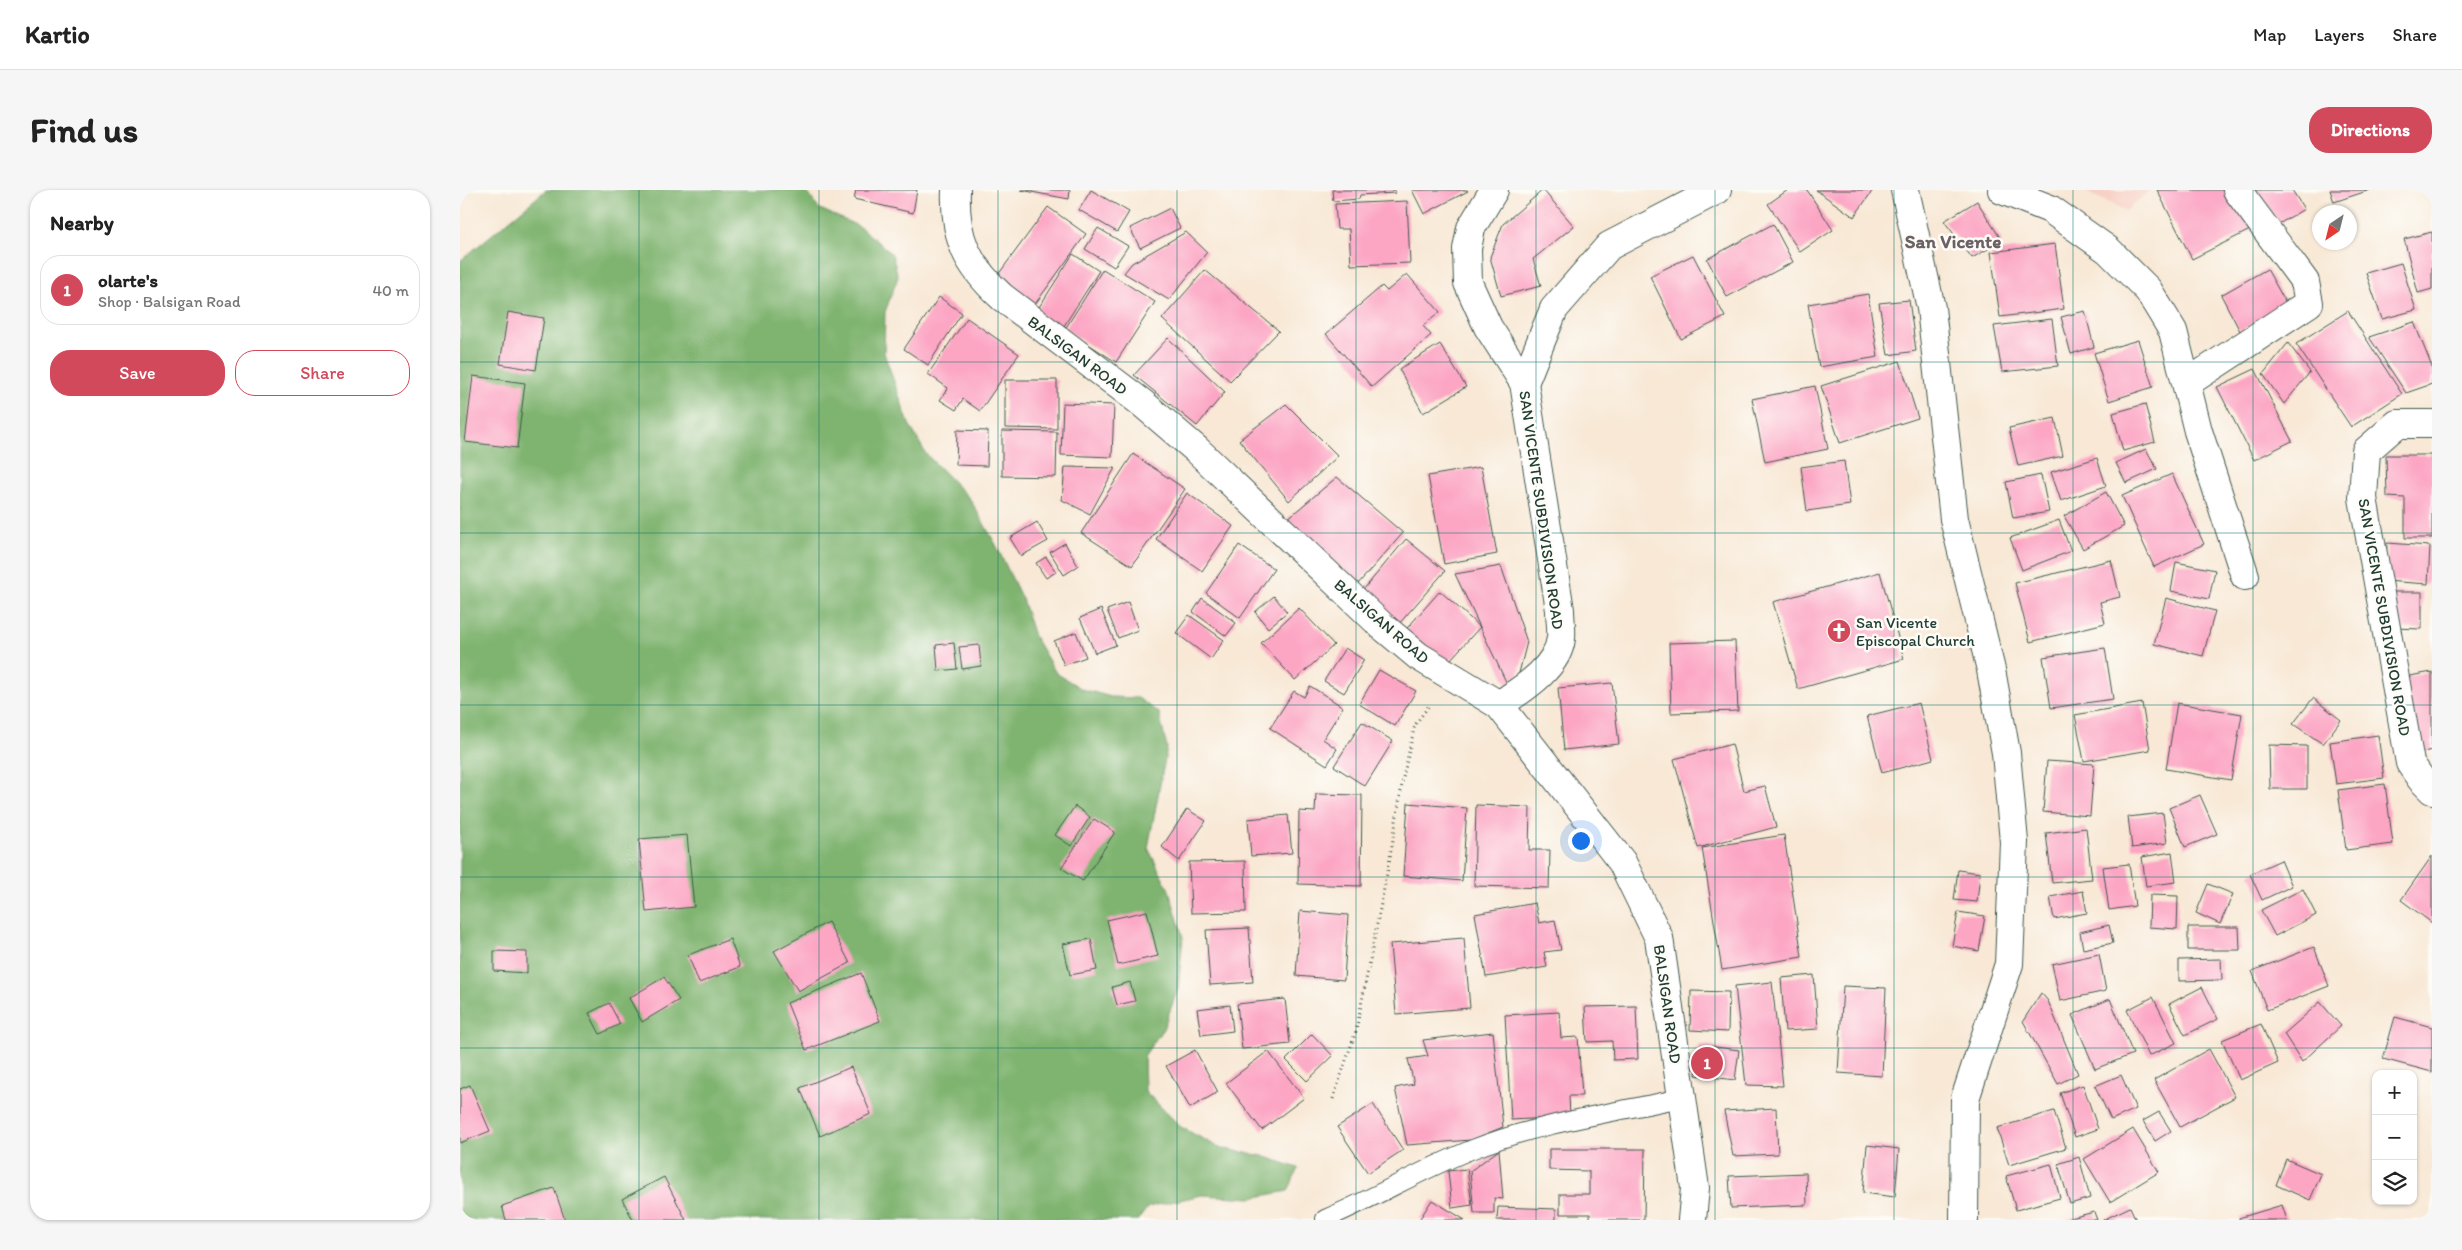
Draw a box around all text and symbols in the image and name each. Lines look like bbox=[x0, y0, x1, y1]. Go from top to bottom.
text: Kartio bbox=[25, 20, 90, 49]
text: Map bbox=[2253, 24, 2286, 46]
text: Layers bbox=[2314, 24, 2364, 46]
text: Share bbox=[2392, 24, 2437, 46]
button: Directions bbox=[2309, 107, 2432, 153]
text: Find us bbox=[30, 109, 138, 151]
north arrow bbox=[2312, 205, 2357, 250]
text: Nearby bbox=[50, 210, 114, 235]
district label: San Vicente bbox=[1905, 230, 2001, 253]
text: olarte's bbox=[98, 269, 158, 292]
text: 1 bbox=[63, 281, 71, 300]
text: 40 m bbox=[372, 281, 409, 300]
text: Shop · Balsigan Road bbox=[98, 292, 240, 311]
street label: BALSIGAN ROAD bbox=[1024, 312, 1132, 399]
button: Save bbox=[50, 350, 225, 396]
button: Share bbox=[235, 350, 410, 396]
street label: SAN VICENTE SUBDIVISION ROAD bbox=[1515, 389, 1568, 631]
street label: SAN VICENTE SUBDIVISION ROAD bbox=[2354, 497, 2415, 737]
street label: BALSIGAN ROAD bbox=[1330, 575, 1433, 668]
place label: San Vicente Episcopal Church bbox=[1856, 613, 1975, 650]
church icon: San Vicente Episcopal Church bbox=[1826, 618, 1852, 644]
your location bbox=[1568, 828, 1594, 854]
street label: BALSIGAN ROAD bbox=[1650, 943, 1685, 1065]
pin: 1 bbox=[1691, 1044, 1723, 1082]
map controls bbox=[2372, 1070, 2417, 1205]
button: + bbox=[2372, 1070, 2417, 1115]
button: − bbox=[2372, 1115, 2417, 1160]
button: layers bbox=[2372, 1160, 2417, 1205]

